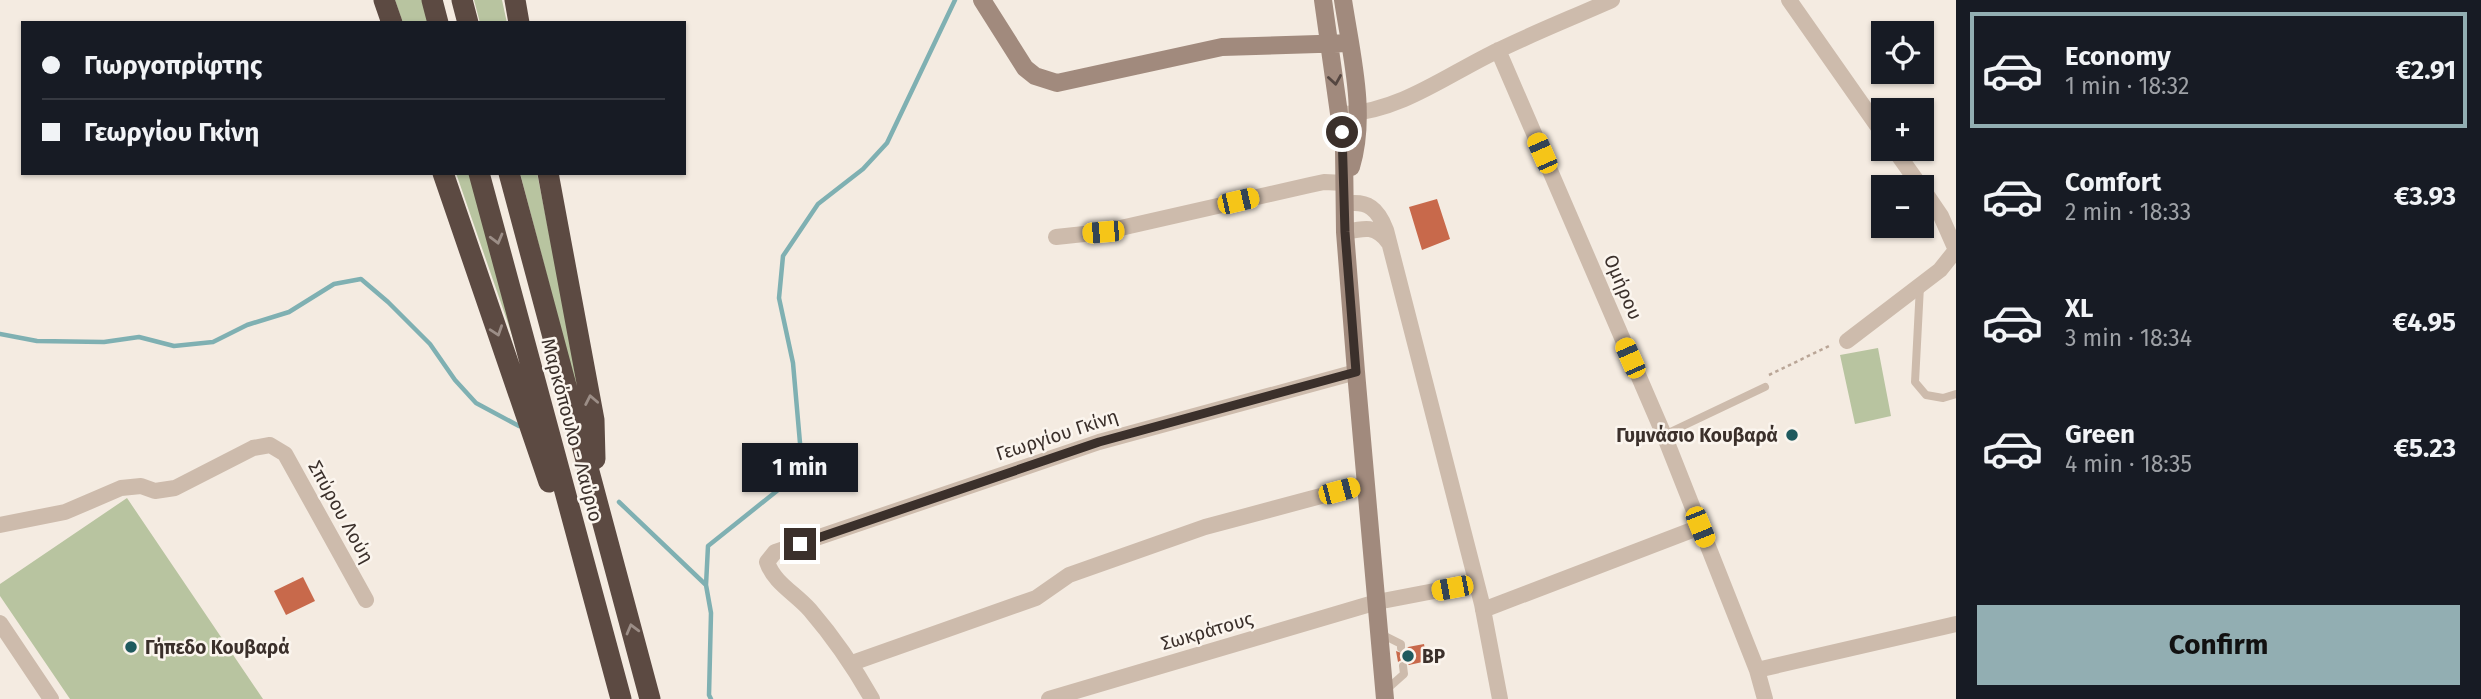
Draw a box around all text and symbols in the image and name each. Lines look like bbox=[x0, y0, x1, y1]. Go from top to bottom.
map controls bbox=[1871, 21, 1934, 238]
button: locate bbox=[1871, 21, 1934, 84]
icon: car bbox=[1981, 39, 2044, 102]
text: Economy bbox=[2065, 41, 2171, 72]
text: Γιωργοπρίφτης bbox=[84, 50, 262, 81]
text: €2.91 bbox=[2396, 55, 2456, 86]
text: 1 min · 18:32 bbox=[2065, 72, 2189, 100]
one-way arrow bbox=[1327, 74, 1342, 86]
button: + bbox=[1871, 98, 1934, 161]
route start bbox=[1326, 116, 1358, 148]
text: Γεωργίου Γκίνη bbox=[84, 117, 259, 148]
car bbox=[1524, 130, 1561, 176]
icon: car bbox=[1981, 165, 2044, 228]
text: Comfort bbox=[2065, 167, 2161, 198]
button: − bbox=[1871, 175, 1934, 238]
text: €3.93 bbox=[2394, 181, 2456, 212]
car bbox=[1216, 186, 1261, 216]
text: 2 min · 18:33 bbox=[2065, 198, 2191, 226]
car bbox=[1082, 220, 1125, 244]
one-way arrow bbox=[488, 233, 503, 245]
street label: Ομήρου bbox=[1599, 251, 1647, 323]
icon: car bbox=[1981, 291, 2044, 354]
text: XL bbox=[2065, 293, 2093, 324]
text: €4.95 bbox=[2393, 307, 2456, 338]
one-way arrow bbox=[489, 324, 503, 336]
text: 3 min · 18:34 bbox=[2065, 324, 2192, 352]
car bbox=[1612, 335, 1649, 381]
street label: Μαρκόπουλο - Λαύριο bbox=[536, 336, 608, 524]
one-way arrow bbox=[584, 395, 599, 407]
street label: Γεωργίου Γκίνη bbox=[993, 404, 1121, 466]
icon: car bbox=[1981, 417, 2044, 480]
text: Green bbox=[2065, 419, 2135, 450]
place label: Γυμνάσιο Κουβαρά bbox=[1616, 424, 1778, 447]
marker: Γυμνάσιο Κουβαρά bbox=[1784, 427, 1800, 443]
text: €5.23 bbox=[2394, 433, 2456, 464]
callout: 1 min bbox=[742, 442, 858, 491]
text: 4 min · 18:35 bbox=[2065, 450, 2192, 478]
text: 1 min bbox=[772, 453, 828, 481]
street label: Σπύρου Λούη bbox=[303, 457, 379, 567]
car bbox=[1316, 475, 1363, 507]
car bbox=[1683, 504, 1718, 550]
route end bbox=[784, 528, 816, 560]
car bbox=[1430, 574, 1475, 602]
button: Confirm bbox=[1977, 605, 2460, 685]
street label: Σωκράτους bbox=[1158, 607, 1256, 655]
one-way arrow bbox=[626, 623, 640, 635]
place label: Γήπεδο Κουβαρά bbox=[145, 636, 290, 659]
marker: Γήπεδο Κουβαρά bbox=[123, 639, 139, 655]
place label: BP bbox=[1422, 645, 1445, 668]
marker: BP bbox=[1400, 648, 1416, 664]

